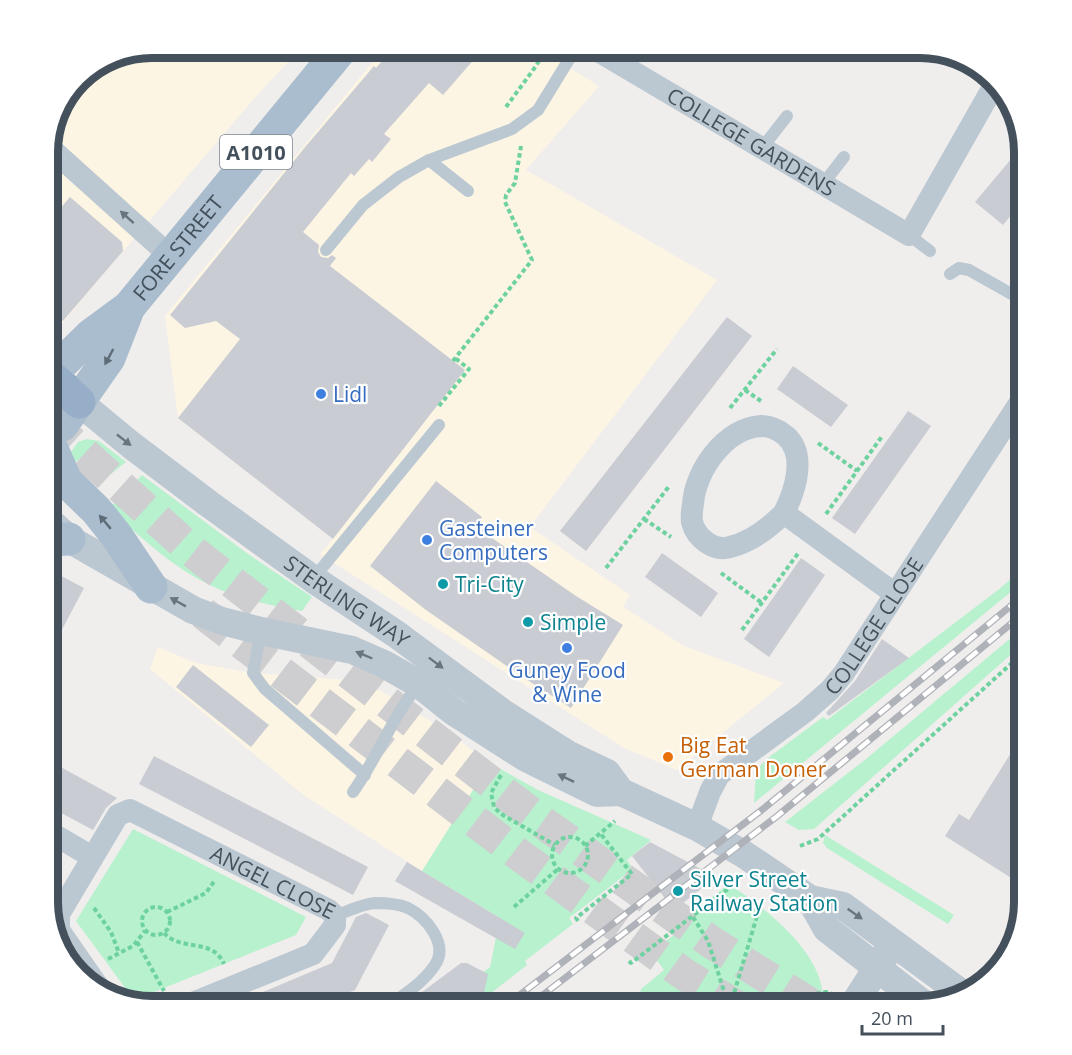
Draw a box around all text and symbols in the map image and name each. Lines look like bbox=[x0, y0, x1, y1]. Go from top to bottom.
street label: COLLEGE GARDENS bbox=[662, 81, 841, 202]
road number: A1010 bbox=[220, 135, 292, 169]
street label: FORE STREET bbox=[126, 189, 230, 306]
one-way arrow bbox=[120, 211, 135, 224]
one-way arrow bbox=[104, 349, 114, 366]
place label: Lidl bbox=[333, 380, 367, 408]
marker: Lidl bbox=[314, 387, 328, 401]
one-way arrow bbox=[116, 433, 132, 446]
one-way arrow bbox=[99, 514, 112, 530]
place label: Gasteiner Computers bbox=[439, 514, 548, 566]
marker: Gasteiner Computers bbox=[420, 533, 434, 547]
street label: STERLING WAY bbox=[279, 549, 416, 654]
street label: COLLEGE CLOSE bbox=[818, 552, 929, 701]
place label: Tri-City bbox=[455, 570, 524, 598]
marker: Tri-City bbox=[436, 577, 450, 591]
one-way arrow bbox=[169, 597, 186, 607]
place label: Simple bbox=[540, 608, 606, 636]
marker: Simple bbox=[521, 615, 535, 629]
marker: Guney Food & Wine bbox=[560, 641, 574, 655]
one-way arrow bbox=[355, 650, 373, 659]
place label: Guney Food & Wine bbox=[508, 656, 626, 708]
one-way arrow bbox=[428, 657, 444, 670]
place label: Big Eat German Doner bbox=[680, 731, 827, 783]
marker: Big Eat German Doner bbox=[661, 750, 675, 764]
one-way arrow bbox=[557, 773, 574, 783]
street label: ANGEL CLOSE bbox=[206, 839, 340, 925]
place label: Silver Street Railway Station bbox=[690, 865, 838, 917]
marker: Silver Street Railway Station bbox=[671, 884, 685, 898]
one-way arrow bbox=[847, 908, 863, 920]
scale bar bbox=[862, 998, 943, 1036]
text: 20 m bbox=[871, 1006, 913, 1030]

